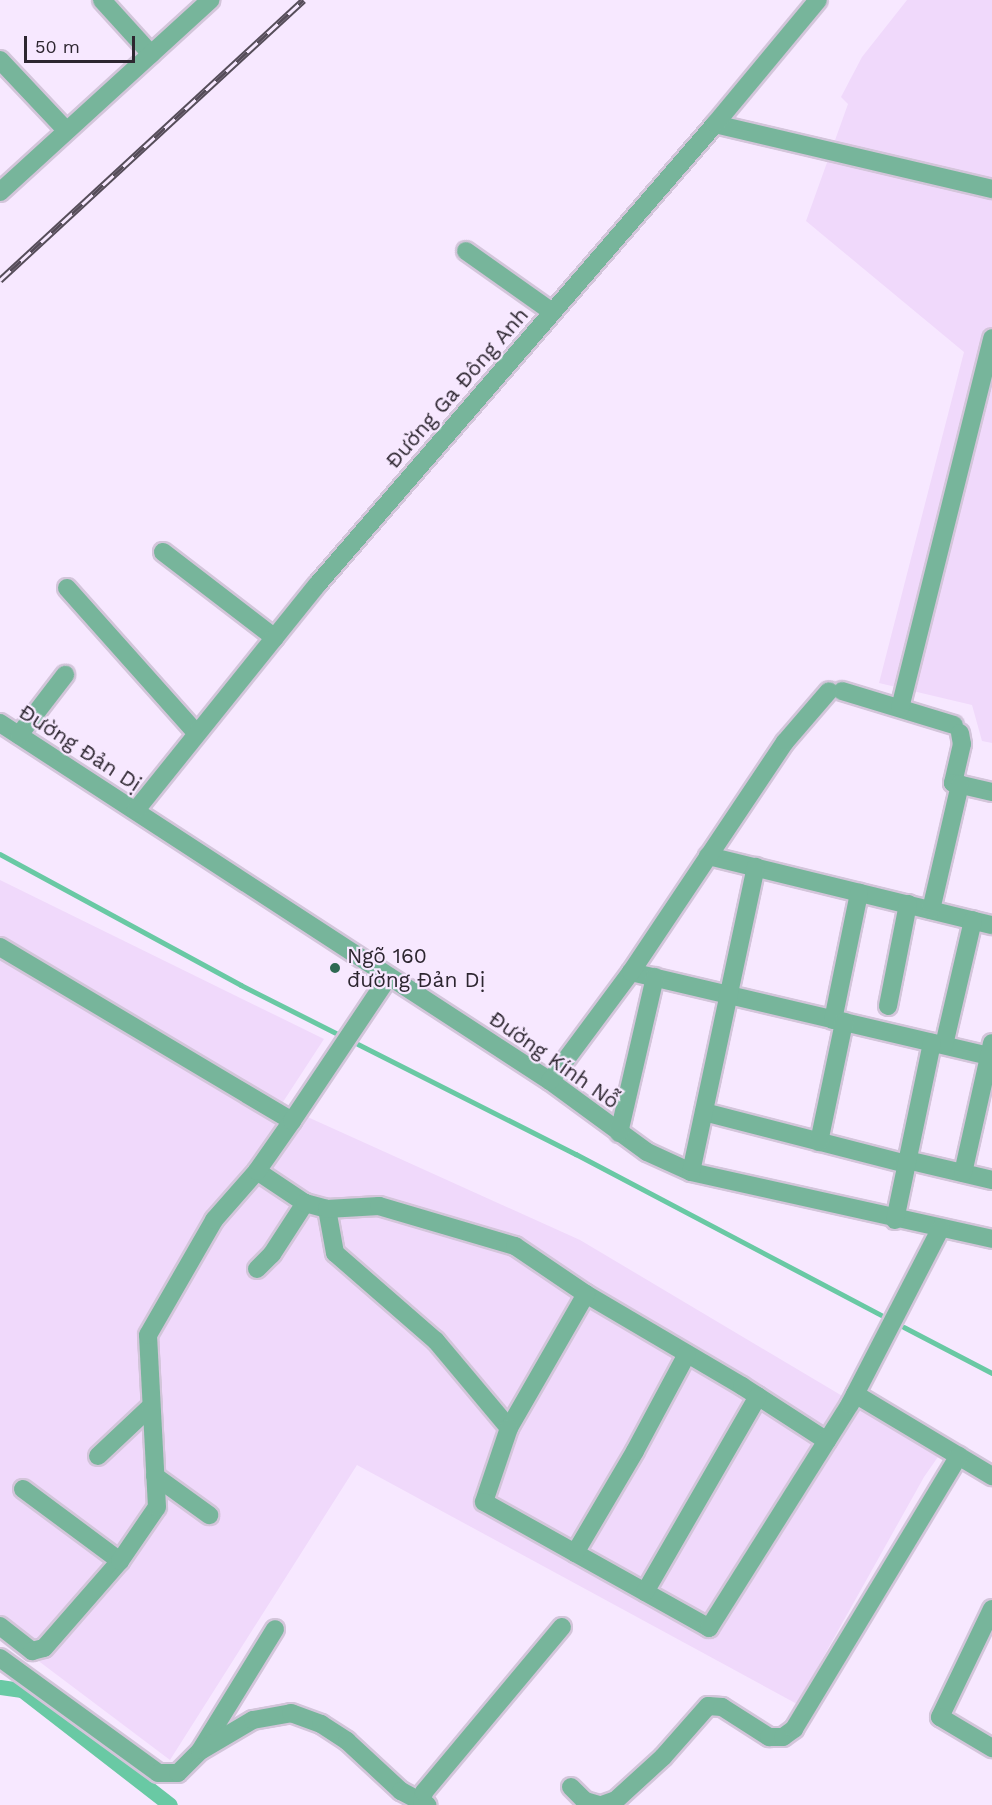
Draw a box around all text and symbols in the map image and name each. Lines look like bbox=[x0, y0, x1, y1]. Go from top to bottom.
scale bar bbox=[27, 24, 138, 62]
text: 50 m bbox=[35, 36, 80, 57]
street label: Đường Ga Đông Anh bbox=[380, 302, 534, 474]
street label: Đường Đản Dị bbox=[14, 699, 146, 797]
place label: Ngõ 160 đường Đản Dị bbox=[347, 943, 485, 993]
marker: Ngõ 160 đường Đản Dị bbox=[328, 961, 342, 975]
street label: Đường Kính Nỗ bbox=[484, 1006, 624, 1114]

